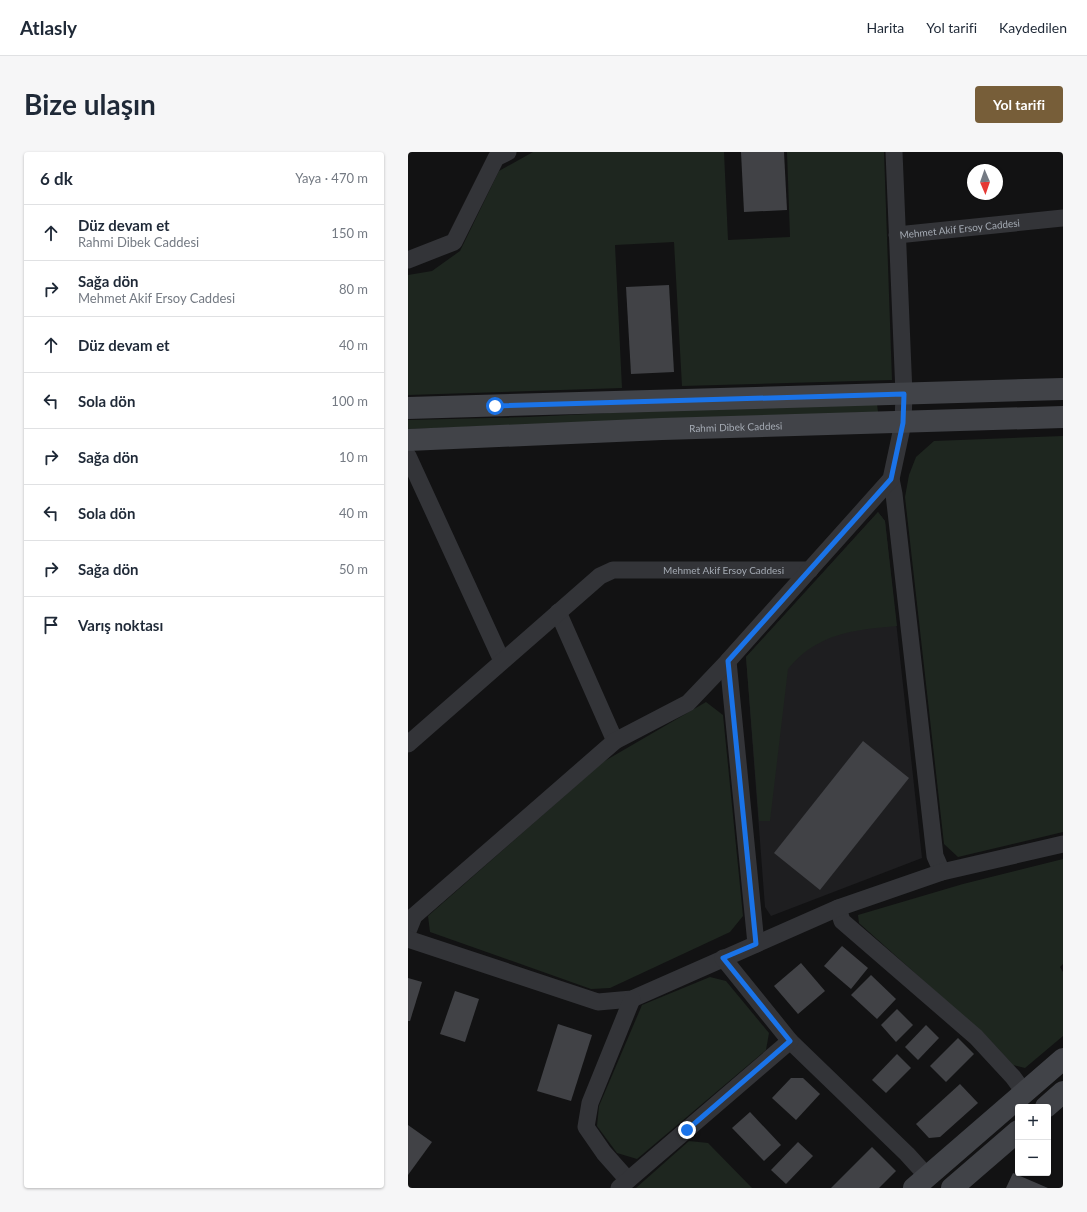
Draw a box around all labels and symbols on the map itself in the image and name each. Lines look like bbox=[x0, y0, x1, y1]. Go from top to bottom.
north arrow bbox=[967, 164, 1003, 200]
street label: Mehmet Akif Ersoy Caddesi bbox=[899, 216, 1020, 241]
route start bbox=[486, 397, 504, 415]
street label: Rahmi Dibek Caddesi bbox=[689, 419, 783, 434]
street label: Mehmet Akif Ersoy Caddesi bbox=[663, 564, 784, 576]
route end bbox=[678, 1121, 696, 1139]

